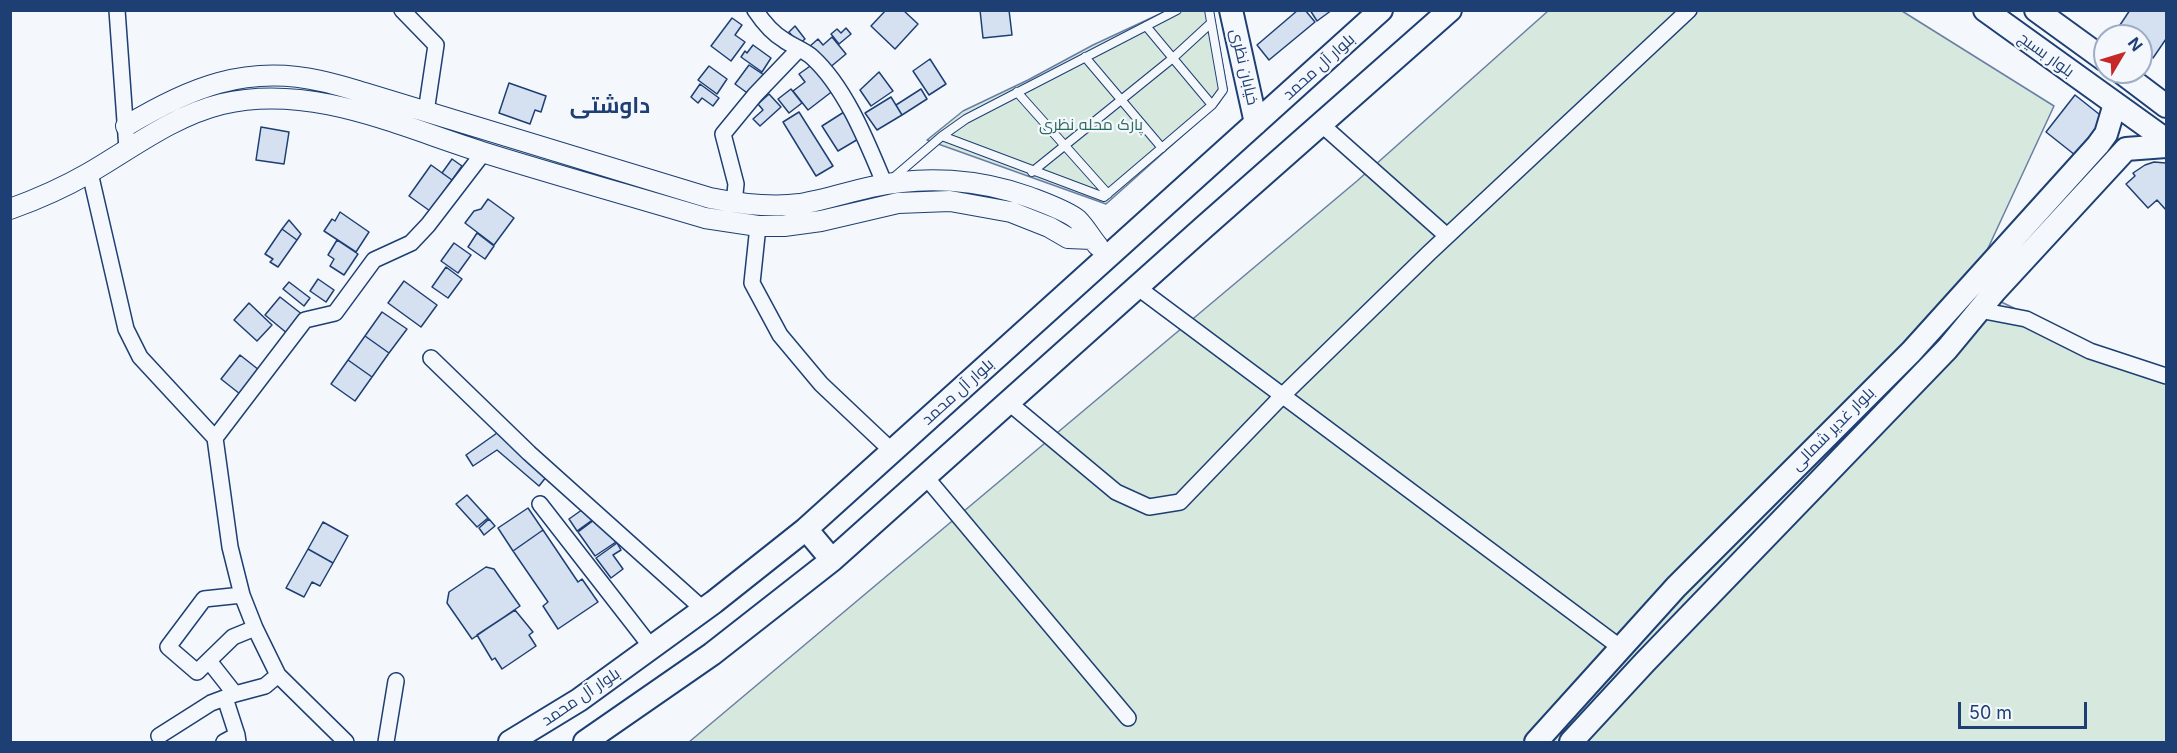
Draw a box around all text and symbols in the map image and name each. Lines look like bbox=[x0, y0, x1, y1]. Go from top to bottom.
north arrow bbox=[2093, 24, 2153, 84]
street label: خیابان نظری bbox=[1226, 27, 1262, 107]
street label: بلوار بسیج bbox=[2014, 28, 2078, 82]
street label: بلوار آل محمد bbox=[1279, 30, 1359, 104]
text: N bbox=[2124, 33, 2147, 55]
district label: داوشتی bbox=[570, 93, 650, 119]
park label: پارک محله نظری bbox=[1039, 115, 1143, 135]
street label: بلوار آل محمد bbox=[918, 355, 998, 429]
street label: بلوار غدیر شمالی bbox=[1787, 383, 1879, 475]
street label: بلوار آل محمد bbox=[538, 664, 624, 730]
scale bar bbox=[1961, 690, 2090, 728]
text: 50 m bbox=[1969, 702, 2012, 723]

